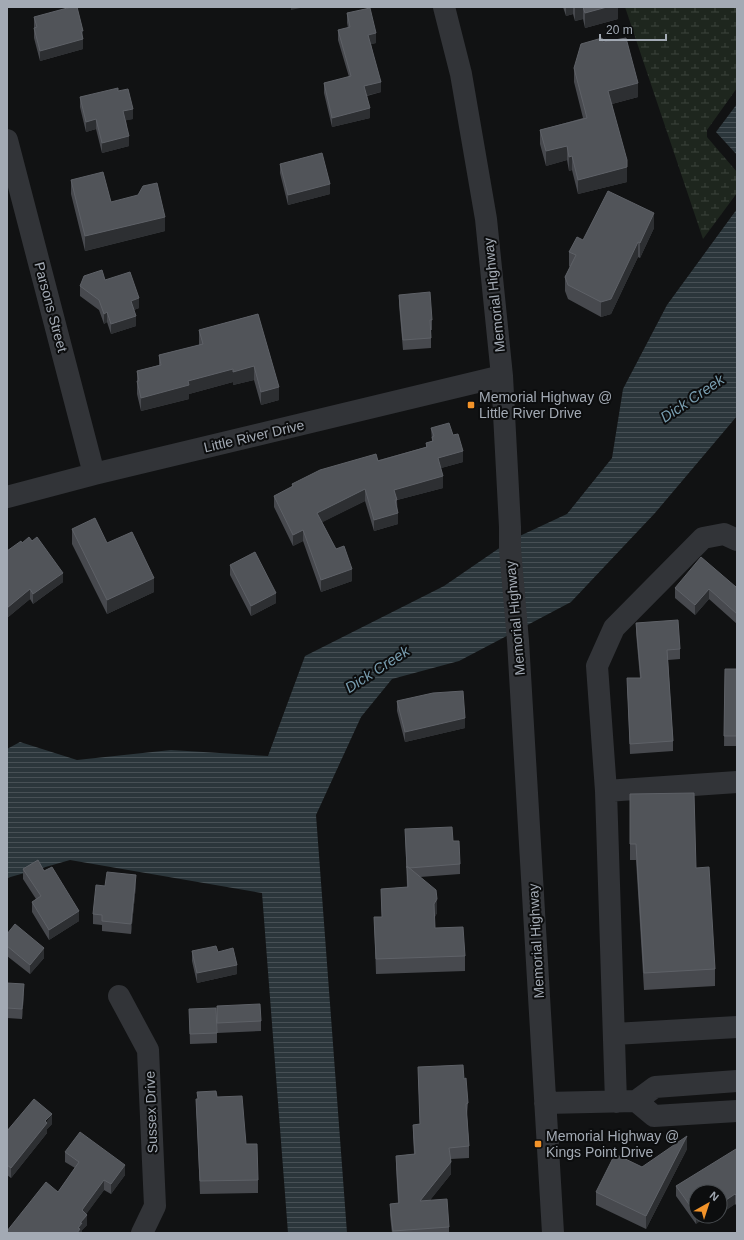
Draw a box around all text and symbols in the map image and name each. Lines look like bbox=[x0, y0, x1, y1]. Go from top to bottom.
scale bar bbox=[600, 16, 666, 42]
text: 20 m bbox=[606, 23, 633, 37]
street label: Memorial Highway bbox=[480, 237, 508, 353]
street label: Parsons Street bbox=[31, 260, 71, 354]
water label: Dick Creek bbox=[657, 370, 728, 426]
place label: Memorial Highway @ Little River Drive bbox=[479, 389, 612, 421]
marker: Memorial Highway @ Little River Drive bbox=[466, 400, 476, 410]
street label: Little River Drive bbox=[202, 417, 306, 455]
street label: Memorial Highway bbox=[502, 560, 528, 676]
water label: Dick Creek bbox=[342, 641, 414, 696]
street label: Memorial Highway bbox=[525, 883, 547, 999]
street label: Sussex Drive bbox=[142, 1070, 160, 1153]
place label: Memorial Highway @ Kings Point Drive bbox=[546, 1128, 679, 1160]
marker: Memorial Highway @ Kings Point Drive bbox=[533, 1139, 543, 1149]
north arrow bbox=[688, 1184, 728, 1224]
text: N bbox=[707, 1189, 721, 1203]

